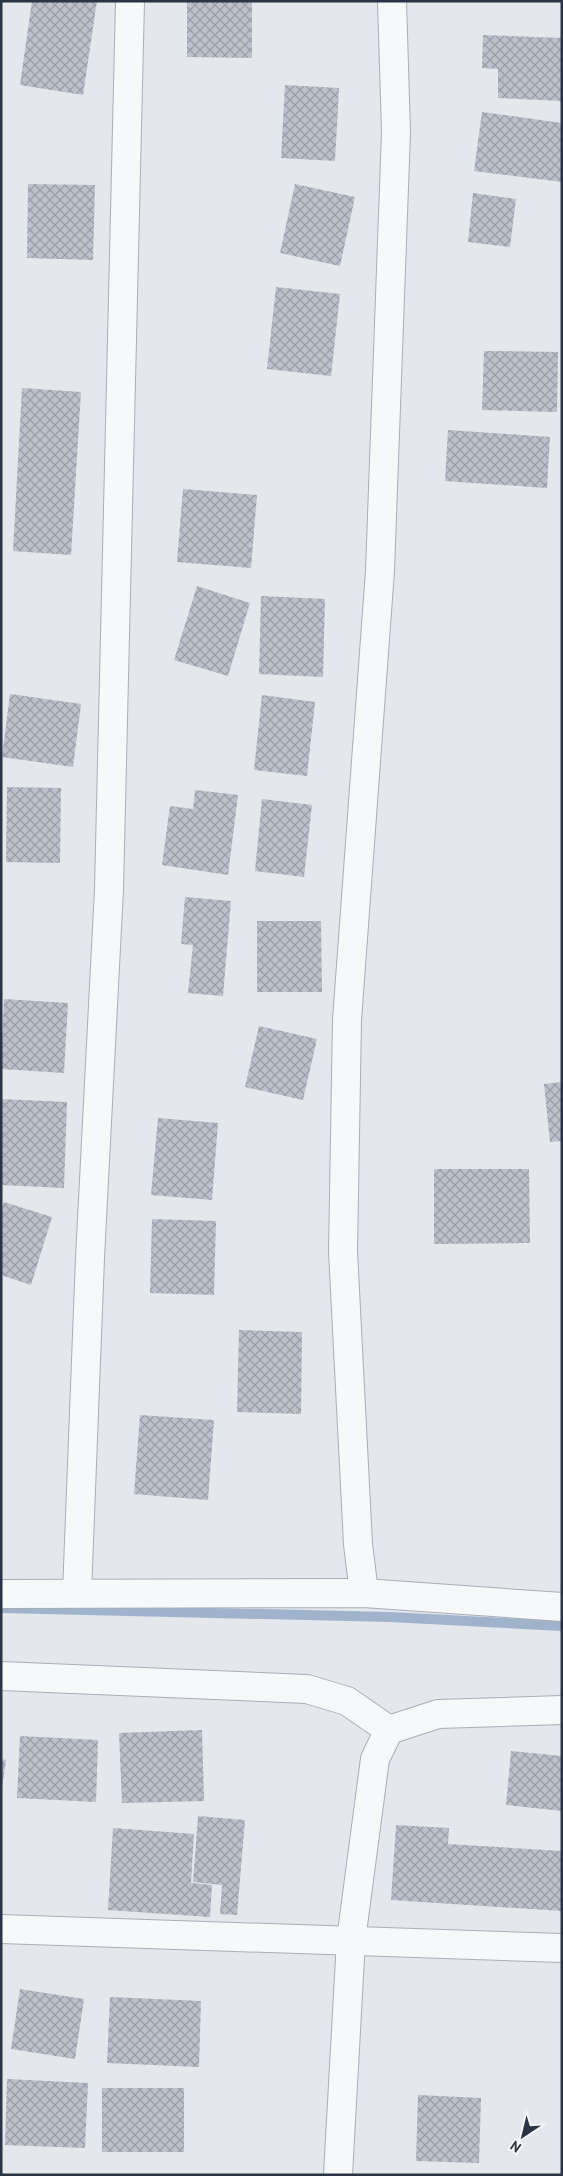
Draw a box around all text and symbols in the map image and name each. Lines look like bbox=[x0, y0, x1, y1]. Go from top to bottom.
north arrow bbox=[498, 2111, 548, 2161]
text: N bbox=[507, 2137, 524, 2157]

